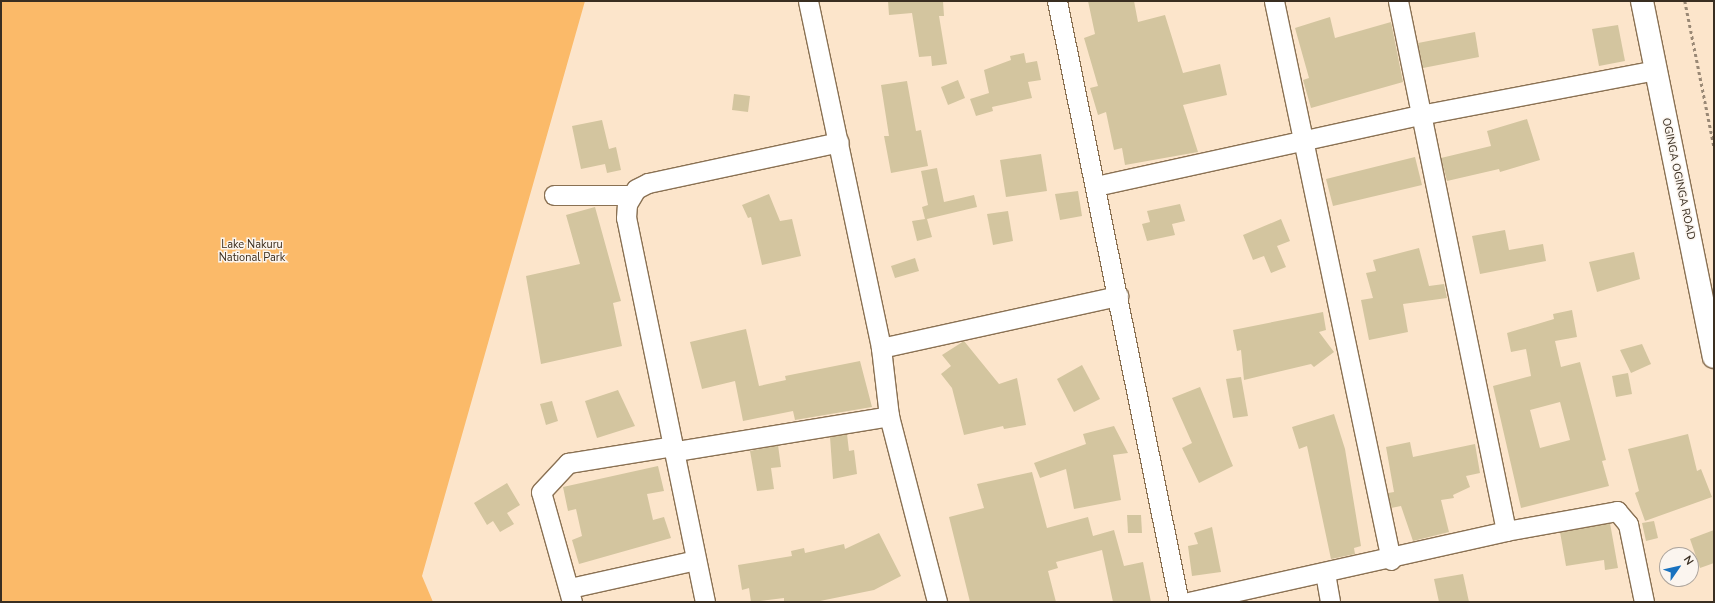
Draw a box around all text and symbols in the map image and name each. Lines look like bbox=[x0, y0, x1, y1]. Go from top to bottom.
street label: OGINGA OGINGA ROAD bbox=[1659, 117, 1697, 241]
park label: Lake Nakuru National Park bbox=[219, 239, 285, 265]
north arrow bbox=[1659, 547, 1699, 587]
text: N bbox=[1680, 553, 1697, 568]

